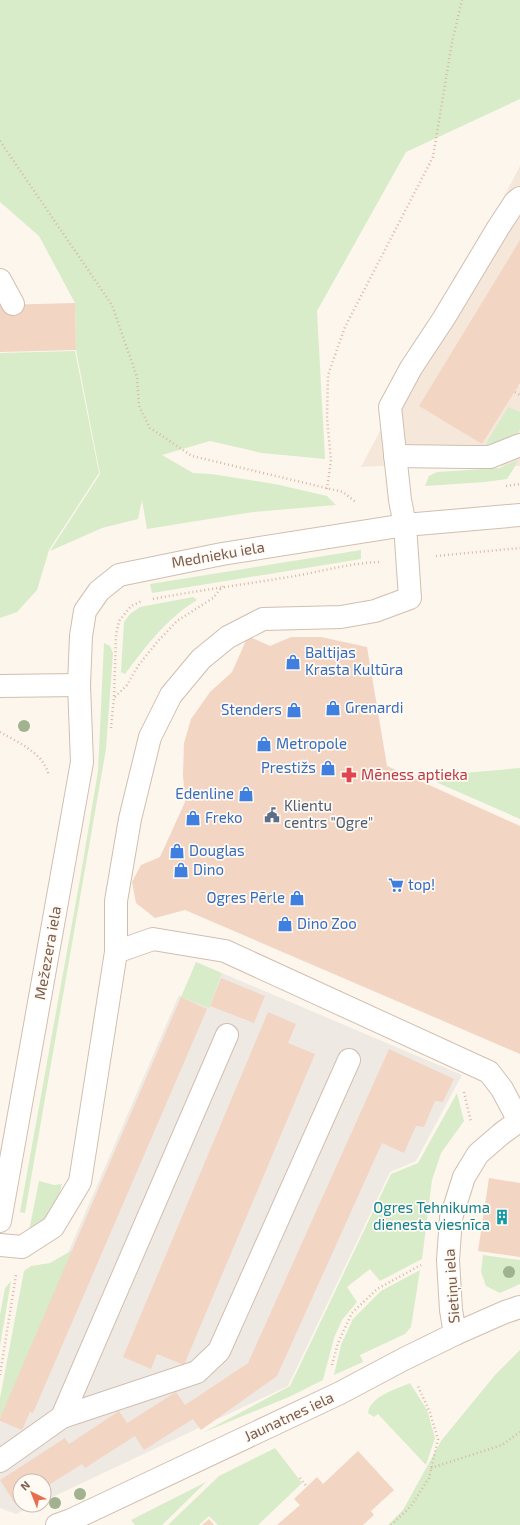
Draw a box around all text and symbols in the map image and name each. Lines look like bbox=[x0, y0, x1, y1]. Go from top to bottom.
street label: Mednieku iela bbox=[170, 537, 266, 571]
place label: Baltijas Krasta Kultūra bbox=[305, 643, 403, 678]
shop icon: Baltijas Krasta Kultūra bbox=[284, 653, 302, 671]
place label: Grenardi bbox=[345, 698, 403, 716]
shop icon: Grenardi bbox=[324, 699, 342, 717]
place label: Stenders bbox=[221, 700, 282, 718]
shop icon: Stenders bbox=[285, 701, 303, 719]
place label: Metropole bbox=[276, 734, 347, 752]
shop icon: Metropole bbox=[255, 735, 273, 753]
place label: Prestižs bbox=[261, 758, 316, 776]
shop icon: Prestižs bbox=[319, 759, 337, 777]
place label: Mēness aptieka bbox=[361, 765, 468, 783]
pharmacy icon: Mēness aptieka bbox=[340, 766, 358, 784]
place label: Edenline bbox=[175, 784, 234, 802]
shop icon: Edenline bbox=[237, 785, 255, 803]
place label: Klientu centrs "Ogre" bbox=[284, 796, 373, 831]
public building icon: Klientu centrs "Ogre" bbox=[263, 806, 281, 824]
place label: Freko bbox=[205, 808, 243, 826]
shop icon: Freko bbox=[184, 809, 202, 827]
place label: Douglas bbox=[189, 841, 245, 859]
shop icon: Douglas bbox=[168, 842, 186, 860]
place label: Dino bbox=[193, 860, 224, 878]
shop icon: Dino bbox=[172, 861, 190, 879]
place label: top! bbox=[408, 875, 435, 893]
supermarket icon: top! bbox=[387, 876, 405, 894]
place label: Ogres Pērle bbox=[206, 888, 285, 906]
shop icon: Ogres Pērle bbox=[288, 889, 306, 907]
street label: Mežezera iela bbox=[30, 905, 64, 1001]
place label: Dino Zoo bbox=[297, 914, 357, 932]
shop icon: Dino Zoo bbox=[276, 915, 294, 933]
place label: Ogres Tehnikuma dienesta viesnīca bbox=[373, 1198, 490, 1233]
building icon: Ogres Tehnikuma dienesta viesnīca bbox=[493, 1208, 511, 1226]
street label: Sietiņu iela bbox=[439, 1248, 465, 1324]
street label: Jaunatnes iela bbox=[241, 1387, 336, 1445]
north arrow bbox=[12, 1473, 52, 1513]
text: N bbox=[17, 1478, 32, 1493]

